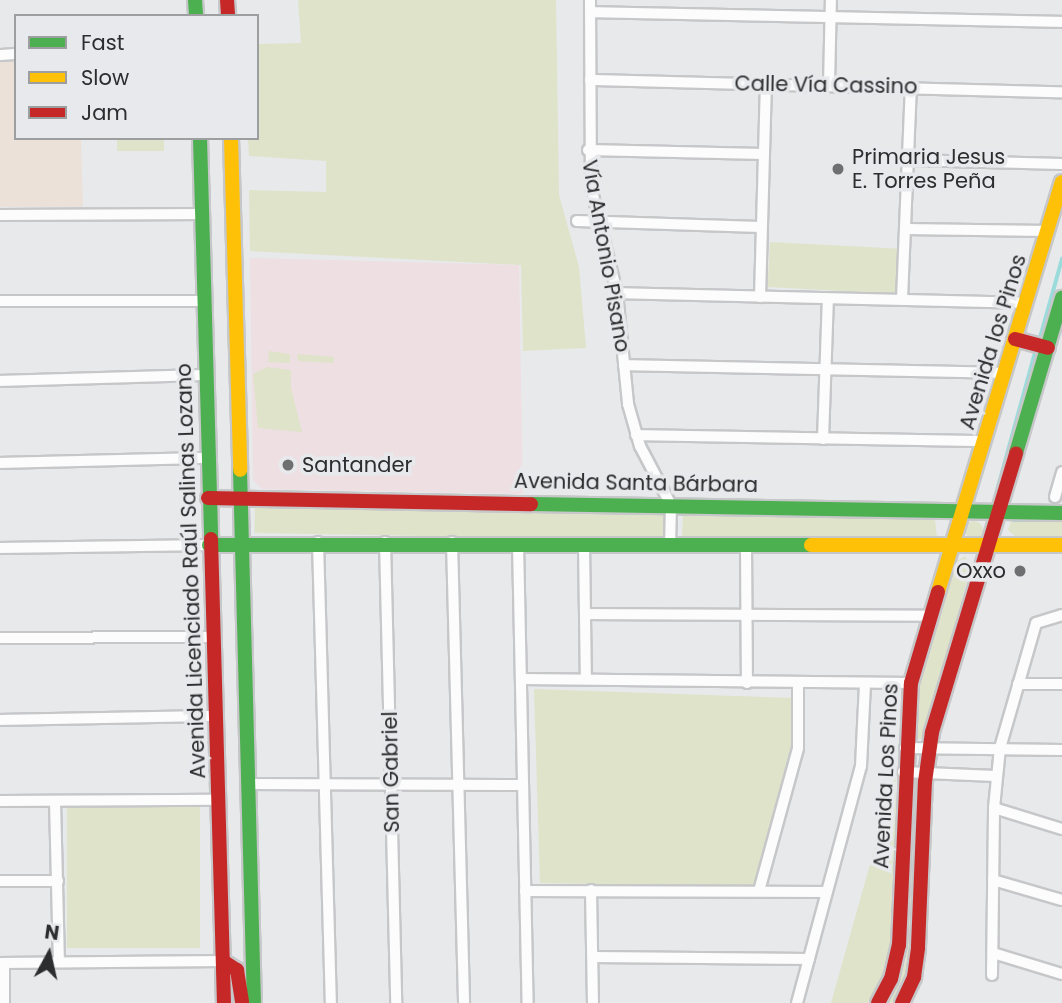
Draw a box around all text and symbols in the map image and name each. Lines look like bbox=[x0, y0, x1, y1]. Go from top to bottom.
legend bbox=[14, 14, 259, 140]
text: Fast bbox=[81, 28, 124, 57]
text: Slow bbox=[81, 63, 129, 92]
street label: Calle Vía Cassino bbox=[734, 71, 918, 99]
text: Jam bbox=[81, 98, 128, 127]
place label: Primaria Jesus E. Torres Peña bbox=[852, 144, 1005, 194]
street label: Vía Antonio Pisano bbox=[577, 158, 635, 354]
marker: Primaria Jesus E. Torres Peña bbox=[830, 161, 846, 177]
street label: Avenida los Pinos bbox=[954, 251, 1032, 433]
street label: Avenida Licenciado Raúl Salinas Lozano bbox=[171, 363, 211, 779]
place label: Santander bbox=[302, 452, 412, 478]
marker: Santander bbox=[280, 457, 296, 473]
street label: Avenida Santa Bárbara bbox=[514, 468, 758, 498]
place label: Oxxo bbox=[956, 558, 1006, 584]
marker: Oxxo bbox=[1012, 563, 1028, 579]
street label: Avenida Los Pinos bbox=[869, 683, 903, 869]
street label: San Gabriel bbox=[377, 711, 405, 833]
text: N bbox=[43, 918, 61, 947]
north arrow bbox=[14, 919, 84, 989]

